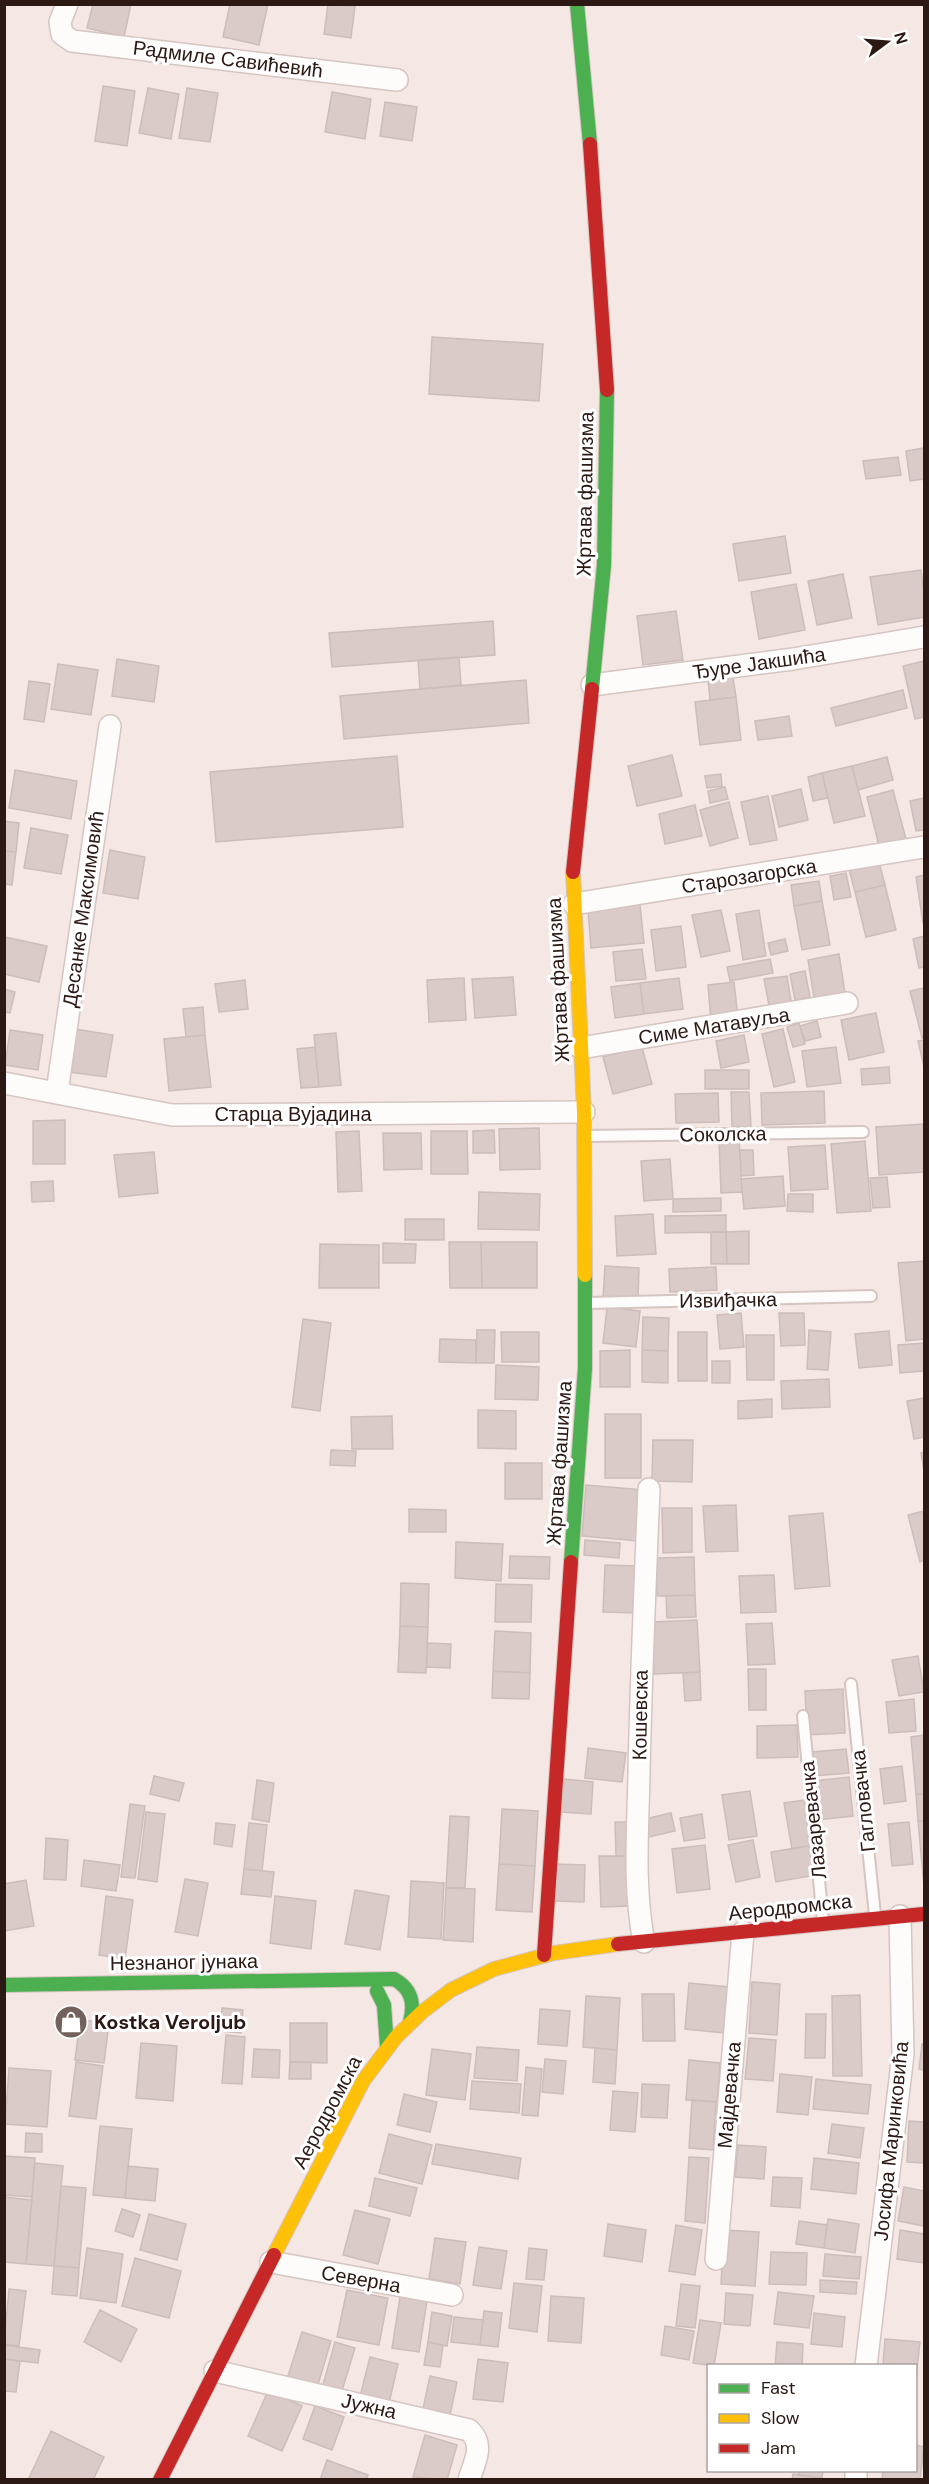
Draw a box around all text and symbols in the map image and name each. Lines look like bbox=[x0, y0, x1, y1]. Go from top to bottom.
north arrow bbox=[857, 12, 917, 72]
text: N bbox=[889, 29, 913, 47]
street label: Радмиле Савићевић bbox=[131, 34, 325, 84]
street label: Жртава фашизма bbox=[571, 410, 599, 577]
street label: Ђуре Јакшића bbox=[691, 641, 828, 685]
street label: Десанке Максимовић bbox=[56, 809, 110, 1009]
street label: Старозагорска bbox=[680, 852, 819, 899]
street label: Жртава фашизма bbox=[541, 896, 575, 1063]
street label: Симе Матавуља bbox=[636, 1001, 792, 1051]
street label: Старца Вујадина bbox=[214, 1101, 372, 1127]
street label: Соколска bbox=[679, 1120, 768, 1148]
street label: Извиђачка bbox=[679, 1286, 778, 1314]
street label: Жртава фашизма bbox=[540, 1379, 578, 1546]
street label: Кошевска bbox=[626, 1669, 654, 1761]
street label: Гагловачка bbox=[845, 1748, 881, 1853]
street label: Лазаревачка bbox=[794, 1759, 832, 1880]
street label: Аеродромска bbox=[727, 1887, 854, 1926]
street label: Незнаног јунака bbox=[110, 1948, 259, 1976]
shop icon: Kostka Veroljub bbox=[53, 2004, 89, 2040]
place label: Kostka Veroljub bbox=[94, 2009, 246, 2035]
street label: Јосифа Маринковића bbox=[868, 2039, 915, 2242]
street label: Мајдевачка bbox=[711, 2040, 747, 2149]
street label: Аеродромска bbox=[286, 2050, 368, 2173]
street label: Северна bbox=[319, 2259, 404, 2299]
legend bbox=[707, 2364, 917, 2472]
text: Fast bbox=[761, 2376, 796, 2400]
street label: Јужна bbox=[339, 2387, 400, 2425]
text: Slow bbox=[761, 2406, 800, 2430]
text: Jam bbox=[761, 2436, 796, 2460]

